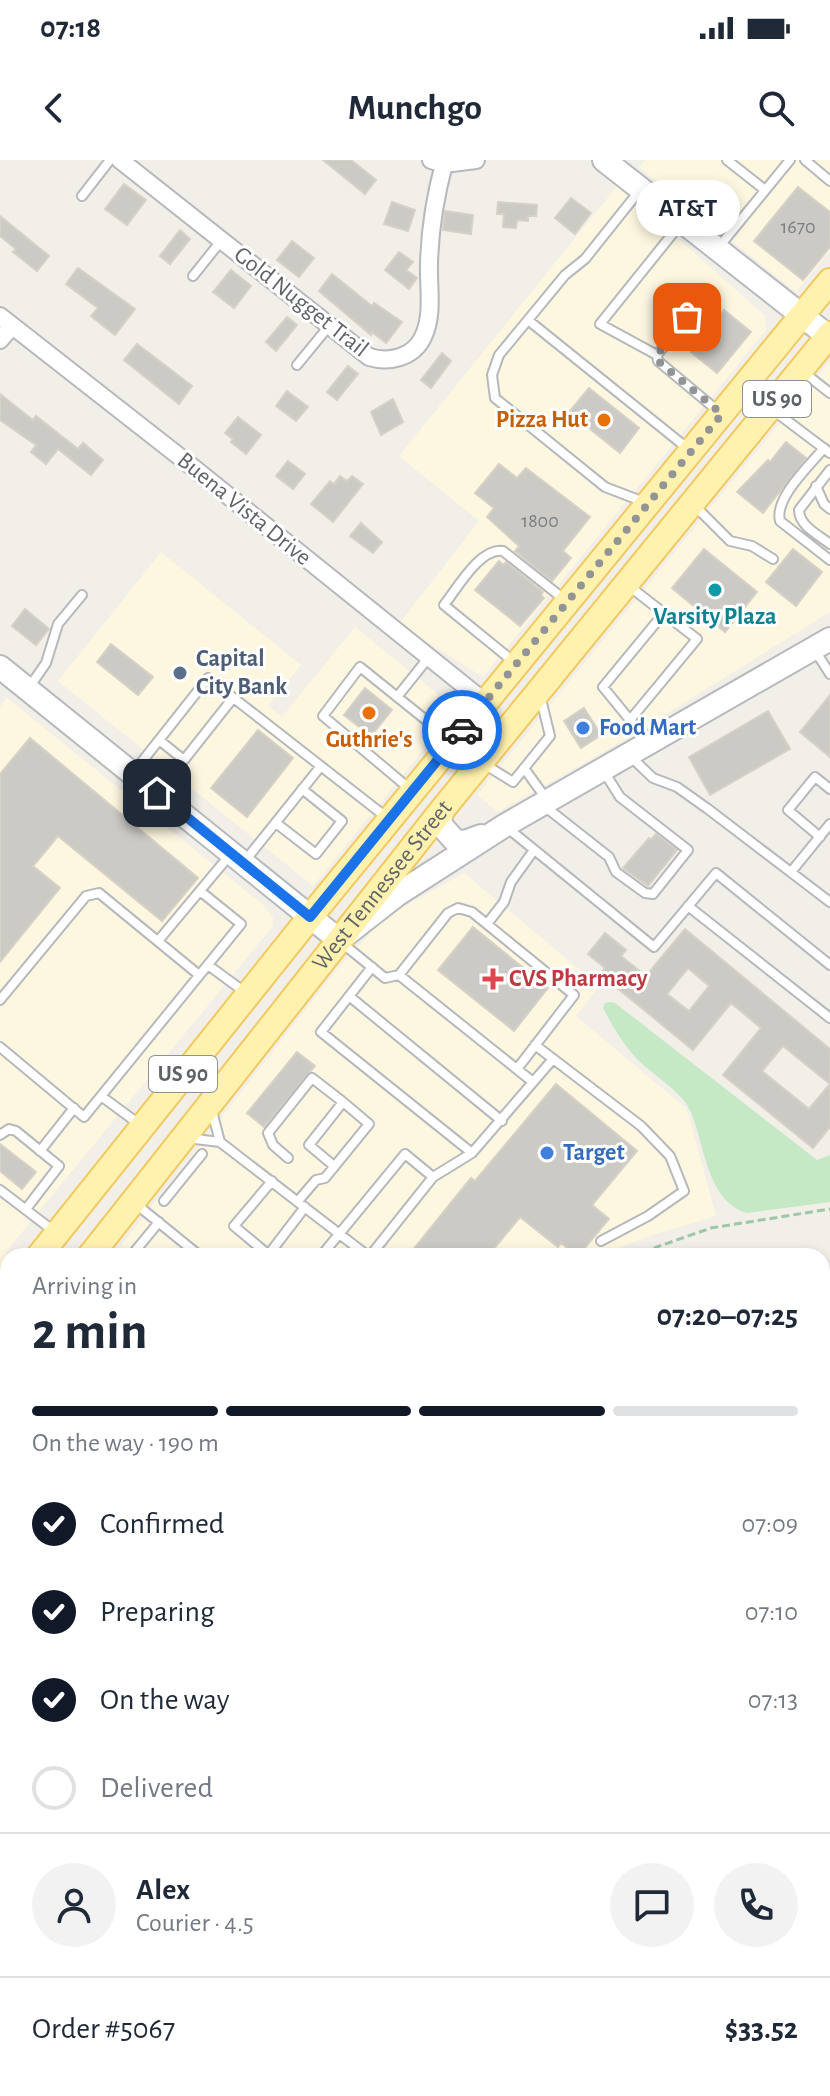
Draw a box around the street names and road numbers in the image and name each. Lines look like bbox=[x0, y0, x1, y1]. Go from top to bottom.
street label: Gold Nugget Trail bbox=[229, 242, 373, 362]
road number: US 90 bbox=[743, 381, 811, 417]
street label: Buena Vista Drive bbox=[173, 448, 315, 570]
street label: West Tennessee Street bbox=[308, 796, 457, 975]
road number: US 90 bbox=[149, 1056, 217, 1092]

